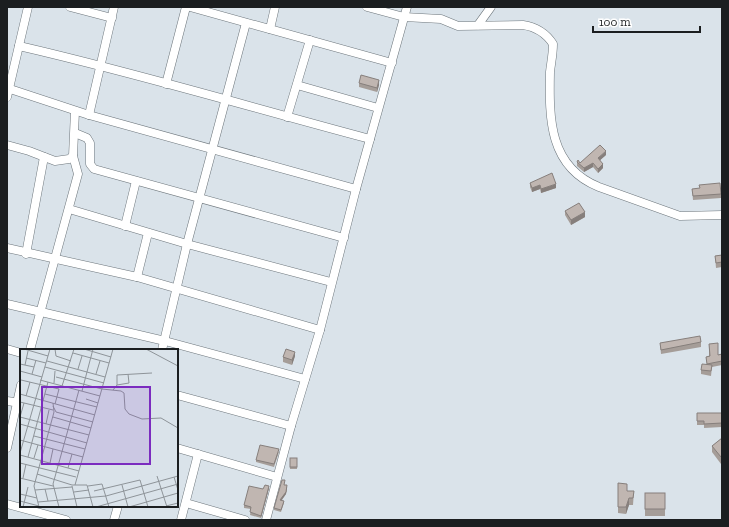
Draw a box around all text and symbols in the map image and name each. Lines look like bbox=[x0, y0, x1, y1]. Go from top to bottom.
scale bar bbox=[593, 8, 700, 34]
text: 100 m bbox=[599, 15, 631, 29]
inset map bbox=[20, 349, 178, 507]

